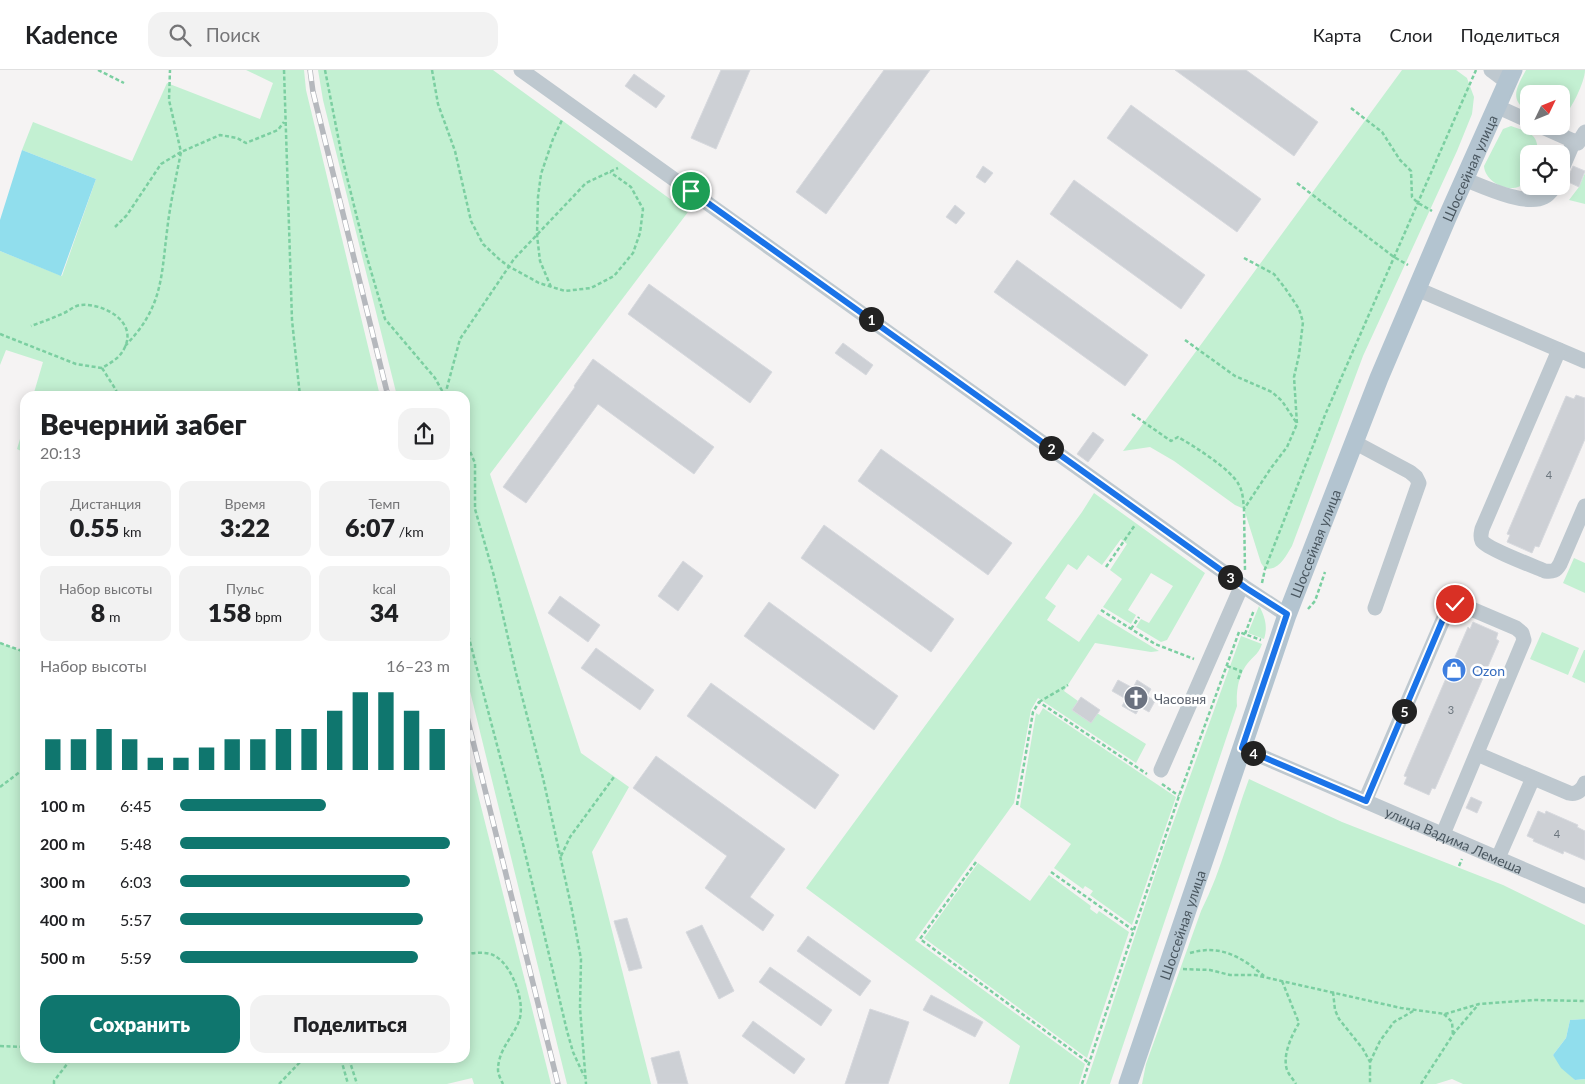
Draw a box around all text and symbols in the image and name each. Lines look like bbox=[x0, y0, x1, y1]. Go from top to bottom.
search box bbox=[148, 12, 498, 57]
text: Kadence bbox=[25, 20, 118, 49]
icon: search bbox=[166, 21, 194, 49]
text: Поиск bbox=[206, 23, 260, 46]
text: Карта bbox=[1313, 24, 1361, 46]
text: Слои bbox=[1389, 24, 1433, 46]
text: Поделиться bbox=[1461, 24, 1560, 46]
north arrow bbox=[1520, 85, 1570, 135]
map controls bbox=[1520, 85, 1570, 195]
street label: Шоссейная улица bbox=[1438, 112, 1500, 224]
button: locate bbox=[1520, 145, 1570, 195]
pin bbox=[670, 170, 712, 212]
icon: arrive bbox=[677, 177, 705, 205]
pin: 1 bbox=[858, 306, 884, 332]
text: 1 bbox=[867, 311, 876, 328]
text: Вечерний забег bbox=[40, 407, 246, 441]
button: share bbox=[398, 408, 450, 460]
pin: 2 bbox=[1038, 436, 1064, 460]
text: 2 bbox=[1047, 440, 1056, 457]
text: 20:13 bbox=[40, 443, 81, 462]
house number: 4 bbox=[1546, 468, 1553, 481]
street label: Шоссейная улица bbox=[1286, 487, 1344, 600]
text: Дистанция bbox=[70, 495, 141, 512]
text: Время bbox=[225, 495, 265, 512]
text: Темп bbox=[368, 495, 400, 512]
text: 0.55 bbox=[70, 512, 119, 542]
text: 3:22 bbox=[220, 512, 270, 542]
text: 6:07 bbox=[345, 512, 395, 542]
text: km bbox=[119, 523, 142, 540]
text: /km bbox=[395, 523, 424, 540]
pin: 3 bbox=[1218, 564, 1242, 590]
text: 3 bbox=[1226, 569, 1235, 586]
text: Набор высоты bbox=[59, 580, 152, 597]
text: Пульс bbox=[226, 580, 264, 597]
text: kcal bbox=[372, 580, 396, 597]
pin bbox=[1434, 583, 1476, 625]
icon: check bbox=[1441, 590, 1469, 618]
text: 8 bbox=[91, 597, 105, 627]
text: 158 bbox=[208, 597, 251, 627]
text: 34 bbox=[370, 597, 399, 627]
text: m bbox=[105, 608, 120, 625]
text: bpm bbox=[251, 608, 282, 625]
text: Набор высоты bbox=[40, 656, 147, 675]
text: 16–23 m bbox=[386, 656, 450, 675]
shop icon: Ozon bbox=[1441, 657, 1467, 683]
place label: Ozon bbox=[1472, 662, 1505, 679]
church icon: Часовня bbox=[1123, 685, 1149, 711]
place label: Часовня bbox=[1154, 690, 1206, 707]
pin: 5 bbox=[1392, 698, 1416, 724]
text: 5 bbox=[1400, 703, 1409, 720]
house number: 3 bbox=[1448, 703, 1454, 716]
pin: 4 bbox=[1240, 740, 1266, 766]
text: 4 bbox=[1249, 745, 1258, 762]
text: 100 m bbox=[40, 796, 85, 815]
text: 6:45 bbox=[120, 796, 152, 815]
street label: улица Вадима Лемеша bbox=[1383, 802, 1525, 877]
house number: 4 bbox=[1554, 827, 1561, 840]
text: 200 m bbox=[40, 834, 85, 853]
text: 5:48 bbox=[120, 834, 152, 853]
street label: Шоссейная улица bbox=[1155, 868, 1208, 982]
text: 300 m bbox=[40, 872, 85, 891]
text: 6:03 bbox=[120, 872, 152, 891]
text: 400 m bbox=[40, 910, 85, 929]
text: 5:57 bbox=[120, 910, 152, 929]
text: 500 m bbox=[40, 948, 85, 967]
text: 5:59 bbox=[120, 948, 152, 967]
button: Сохранить bbox=[40, 995, 240, 1053]
button: Поделиться bbox=[250, 995, 450, 1053]

